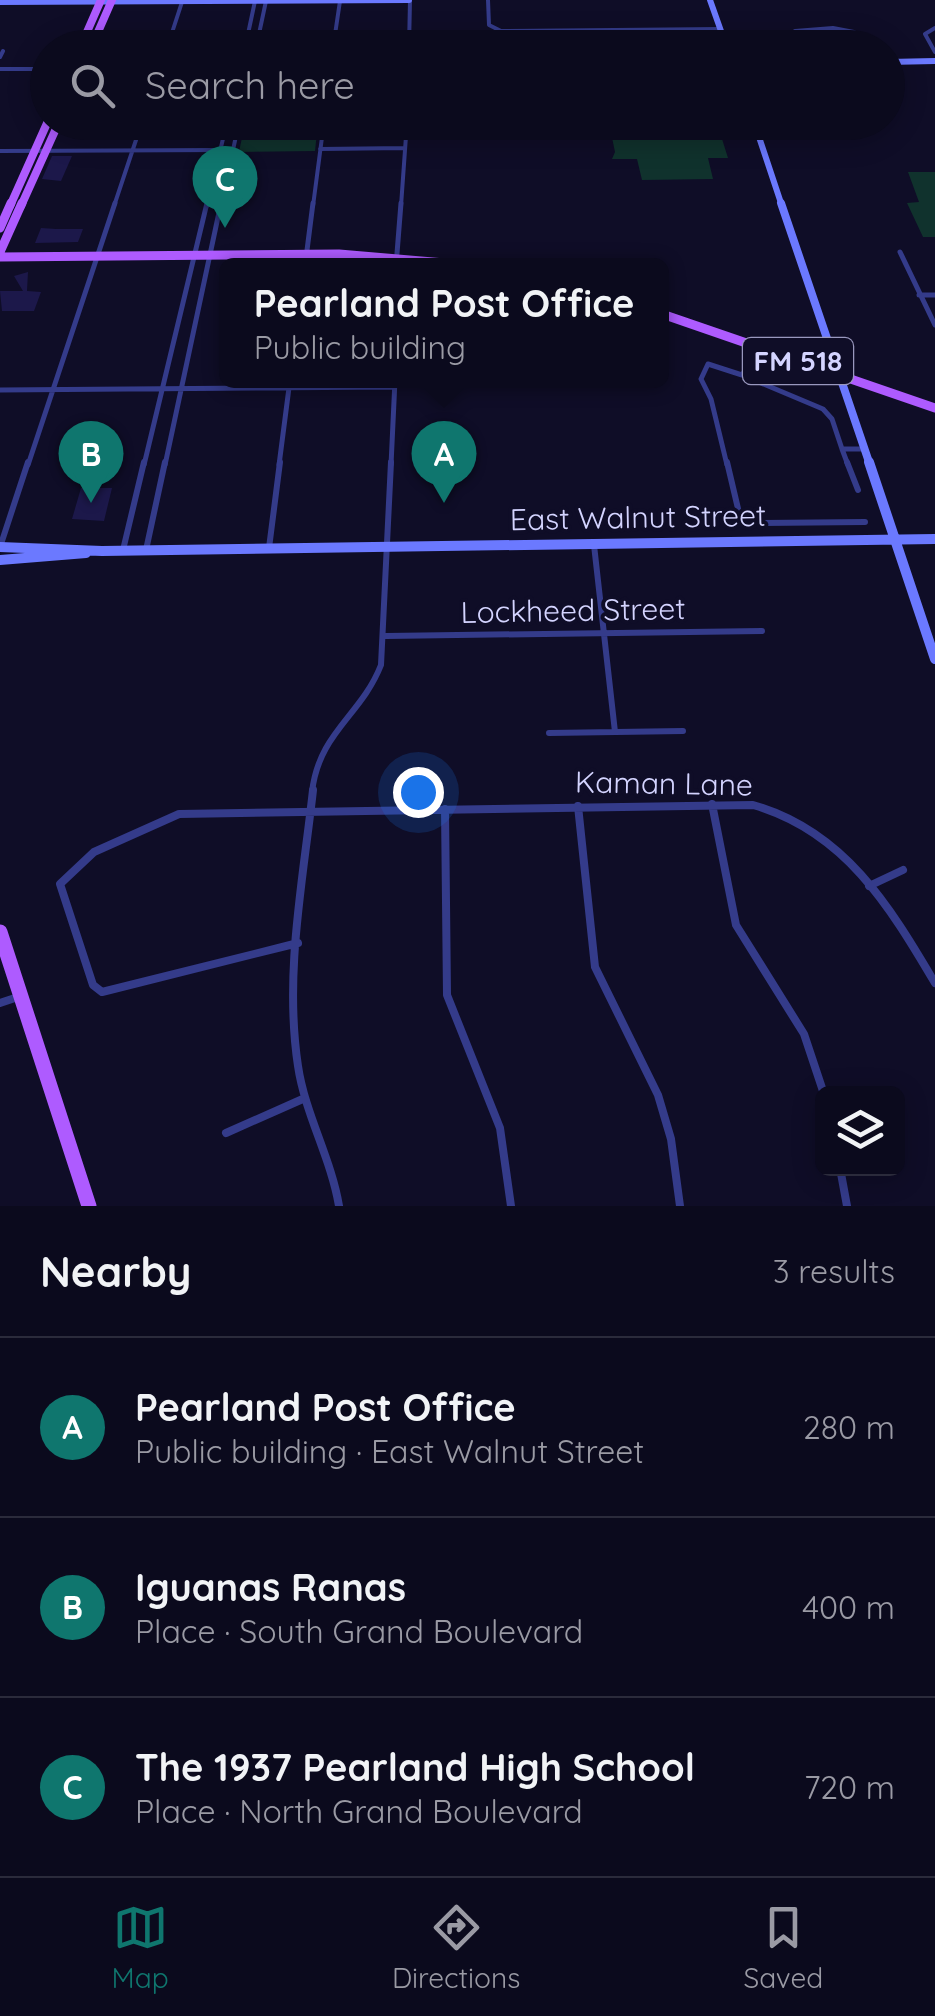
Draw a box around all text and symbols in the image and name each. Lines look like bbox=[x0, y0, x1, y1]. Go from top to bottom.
search box bbox=[30, 30, 905, 140]
icon: search bbox=[65, 58, 120, 113]
text: Search here bbox=[145, 61, 355, 109]
pin: C bbox=[192, 146, 258, 228]
popup bbox=[219, 258, 669, 388]
text: Pearland Post Office bbox=[254, 279, 634, 327]
text: Public building bbox=[254, 327, 466, 367]
road number: FM 518 bbox=[743, 338, 853, 384]
pin: B bbox=[58, 420, 124, 503]
pin: A bbox=[412, 420, 476, 503]
street label: East Walnut Street bbox=[510, 496, 766, 538]
street label: Lockheed Street bbox=[460, 589, 686, 631]
street label: Kaman Lane bbox=[575, 762, 753, 804]
your location bbox=[393, 767, 444, 818]
map controls bbox=[815, 1086, 905, 1176]
button: layers bbox=[815, 1086, 905, 1176]
text: Nearby bbox=[40, 1245, 191, 1298]
text: 3 results bbox=[773, 1251, 895, 1291]
text: Pearland Post Office bbox=[135, 1383, 516, 1431]
text: A bbox=[62, 1407, 83, 1447]
text: 280 m bbox=[803, 1407, 895, 1447]
text: Public building · East Walnut Street bbox=[135, 1431, 644, 1471]
text: Iguanas Ranas bbox=[135, 1563, 406, 1611]
text: B bbox=[62, 1587, 83, 1627]
text: 400 m bbox=[802, 1587, 895, 1627]
text: Place · South Grand Boulevard bbox=[135, 1611, 583, 1651]
text: The 1937 Pearland High School bbox=[135, 1743, 695, 1791]
text: C bbox=[62, 1767, 83, 1807]
text: 720 m bbox=[804, 1767, 895, 1807]
text: Place · North Grand Boulevard bbox=[135, 1791, 583, 1831]
tab: Map bbox=[112, 1900, 169, 1995]
tab: Directions bbox=[392, 1900, 520, 1995]
tab: Saved bbox=[744, 1900, 823, 1995]

